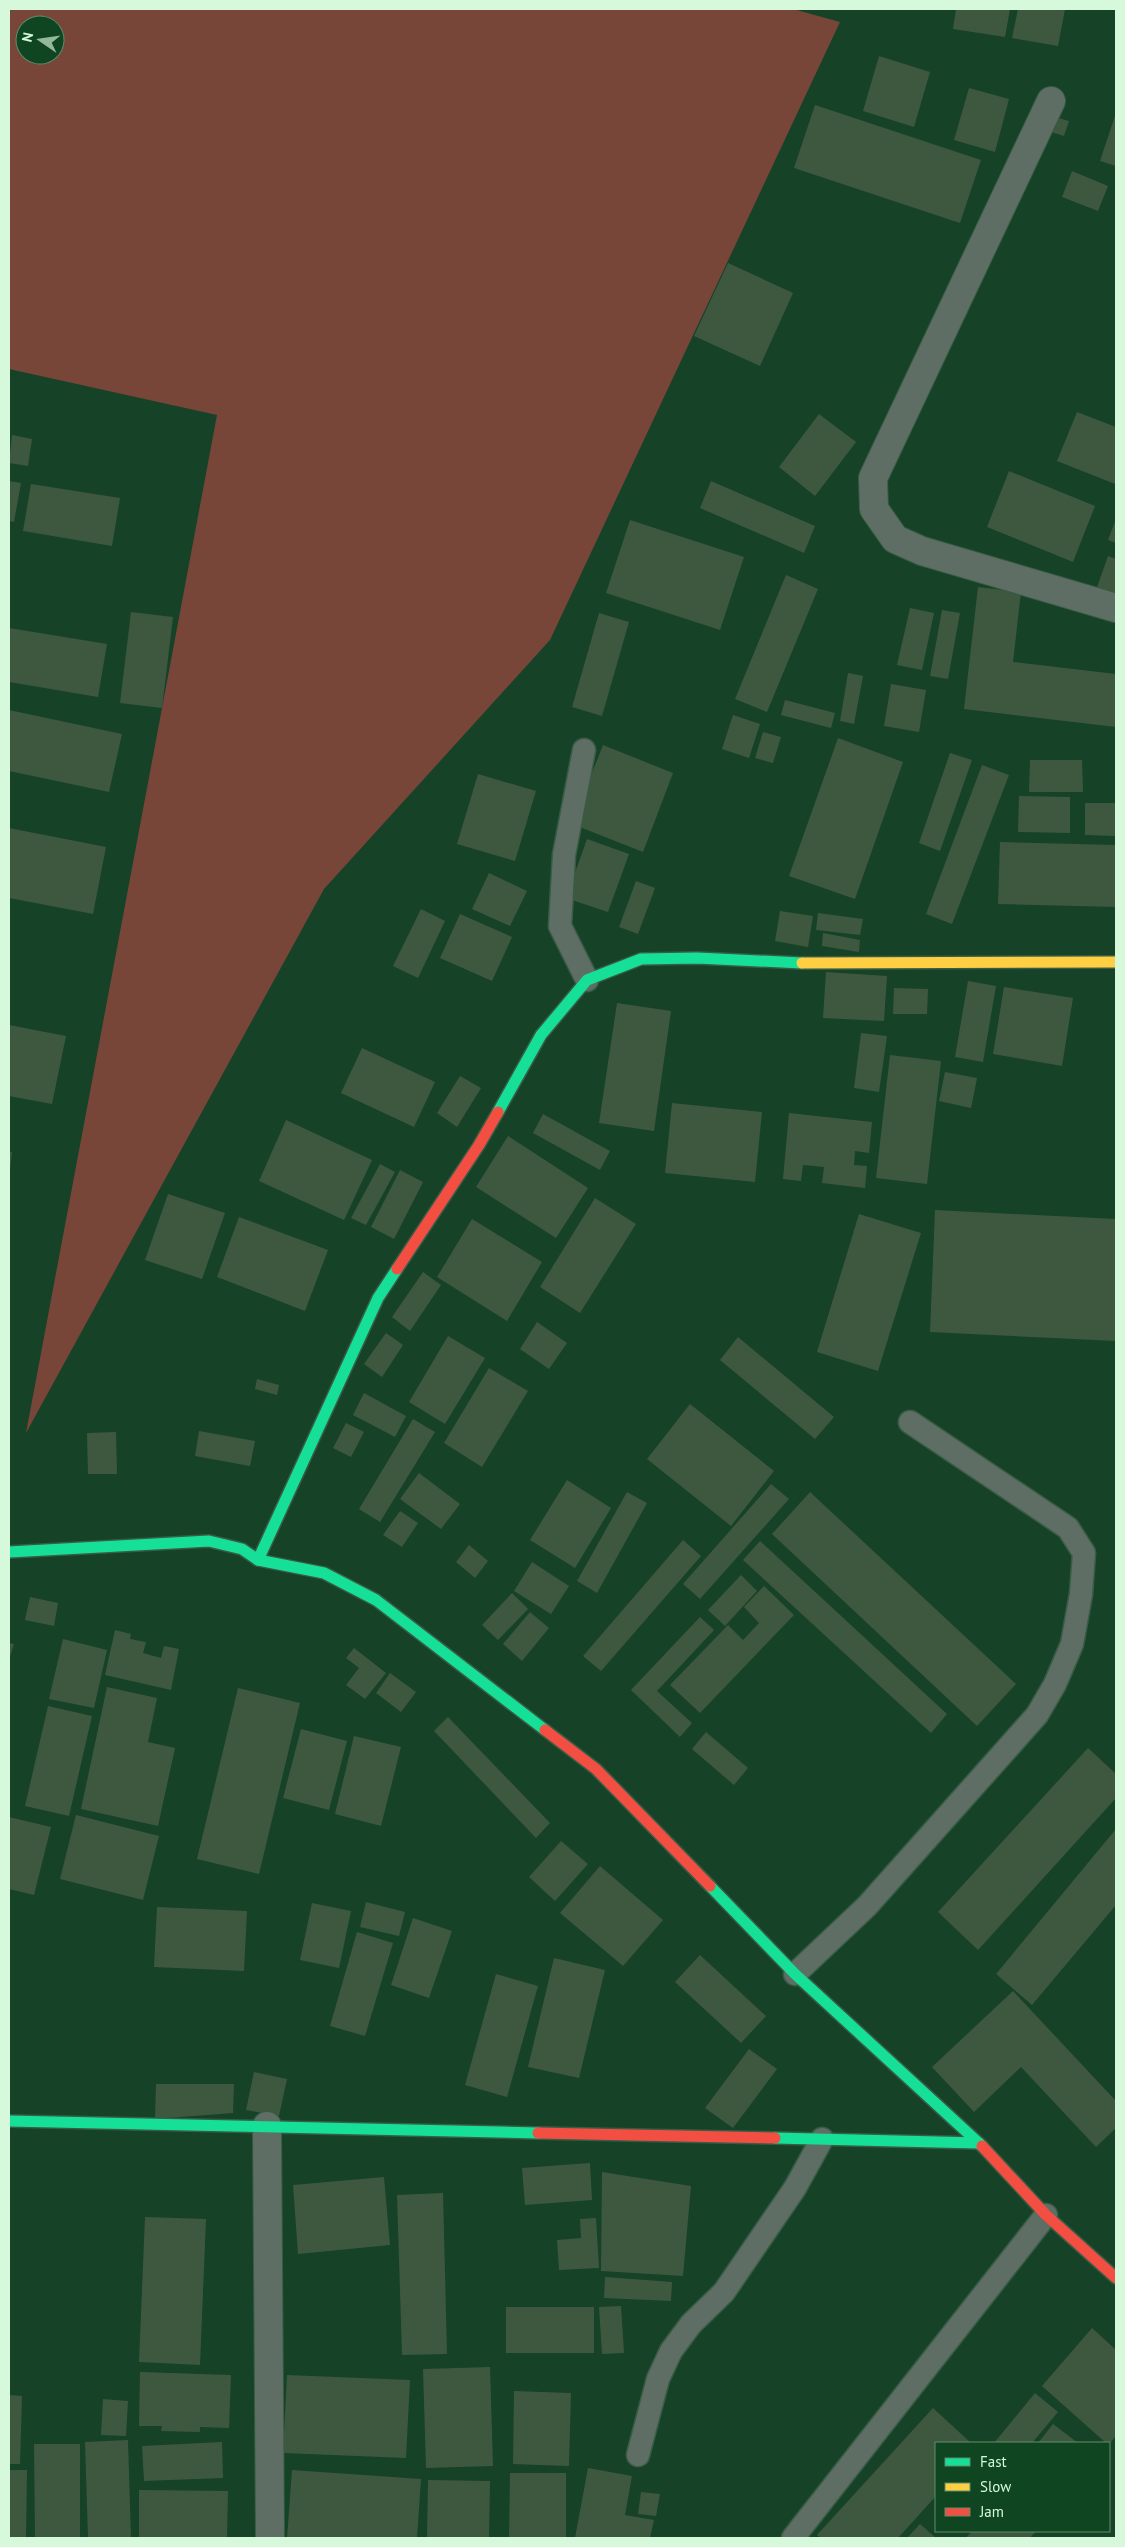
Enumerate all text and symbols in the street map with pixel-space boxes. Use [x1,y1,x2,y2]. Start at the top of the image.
north arrow [15,15,65,65]
text: N [18,31,37,44]
legend [935,2442,1110,2532]
text: Fast [980,2452,1007,2471]
text: Slow [980,2477,1011,2496]
text: Jam [979,2502,1004,2521]

